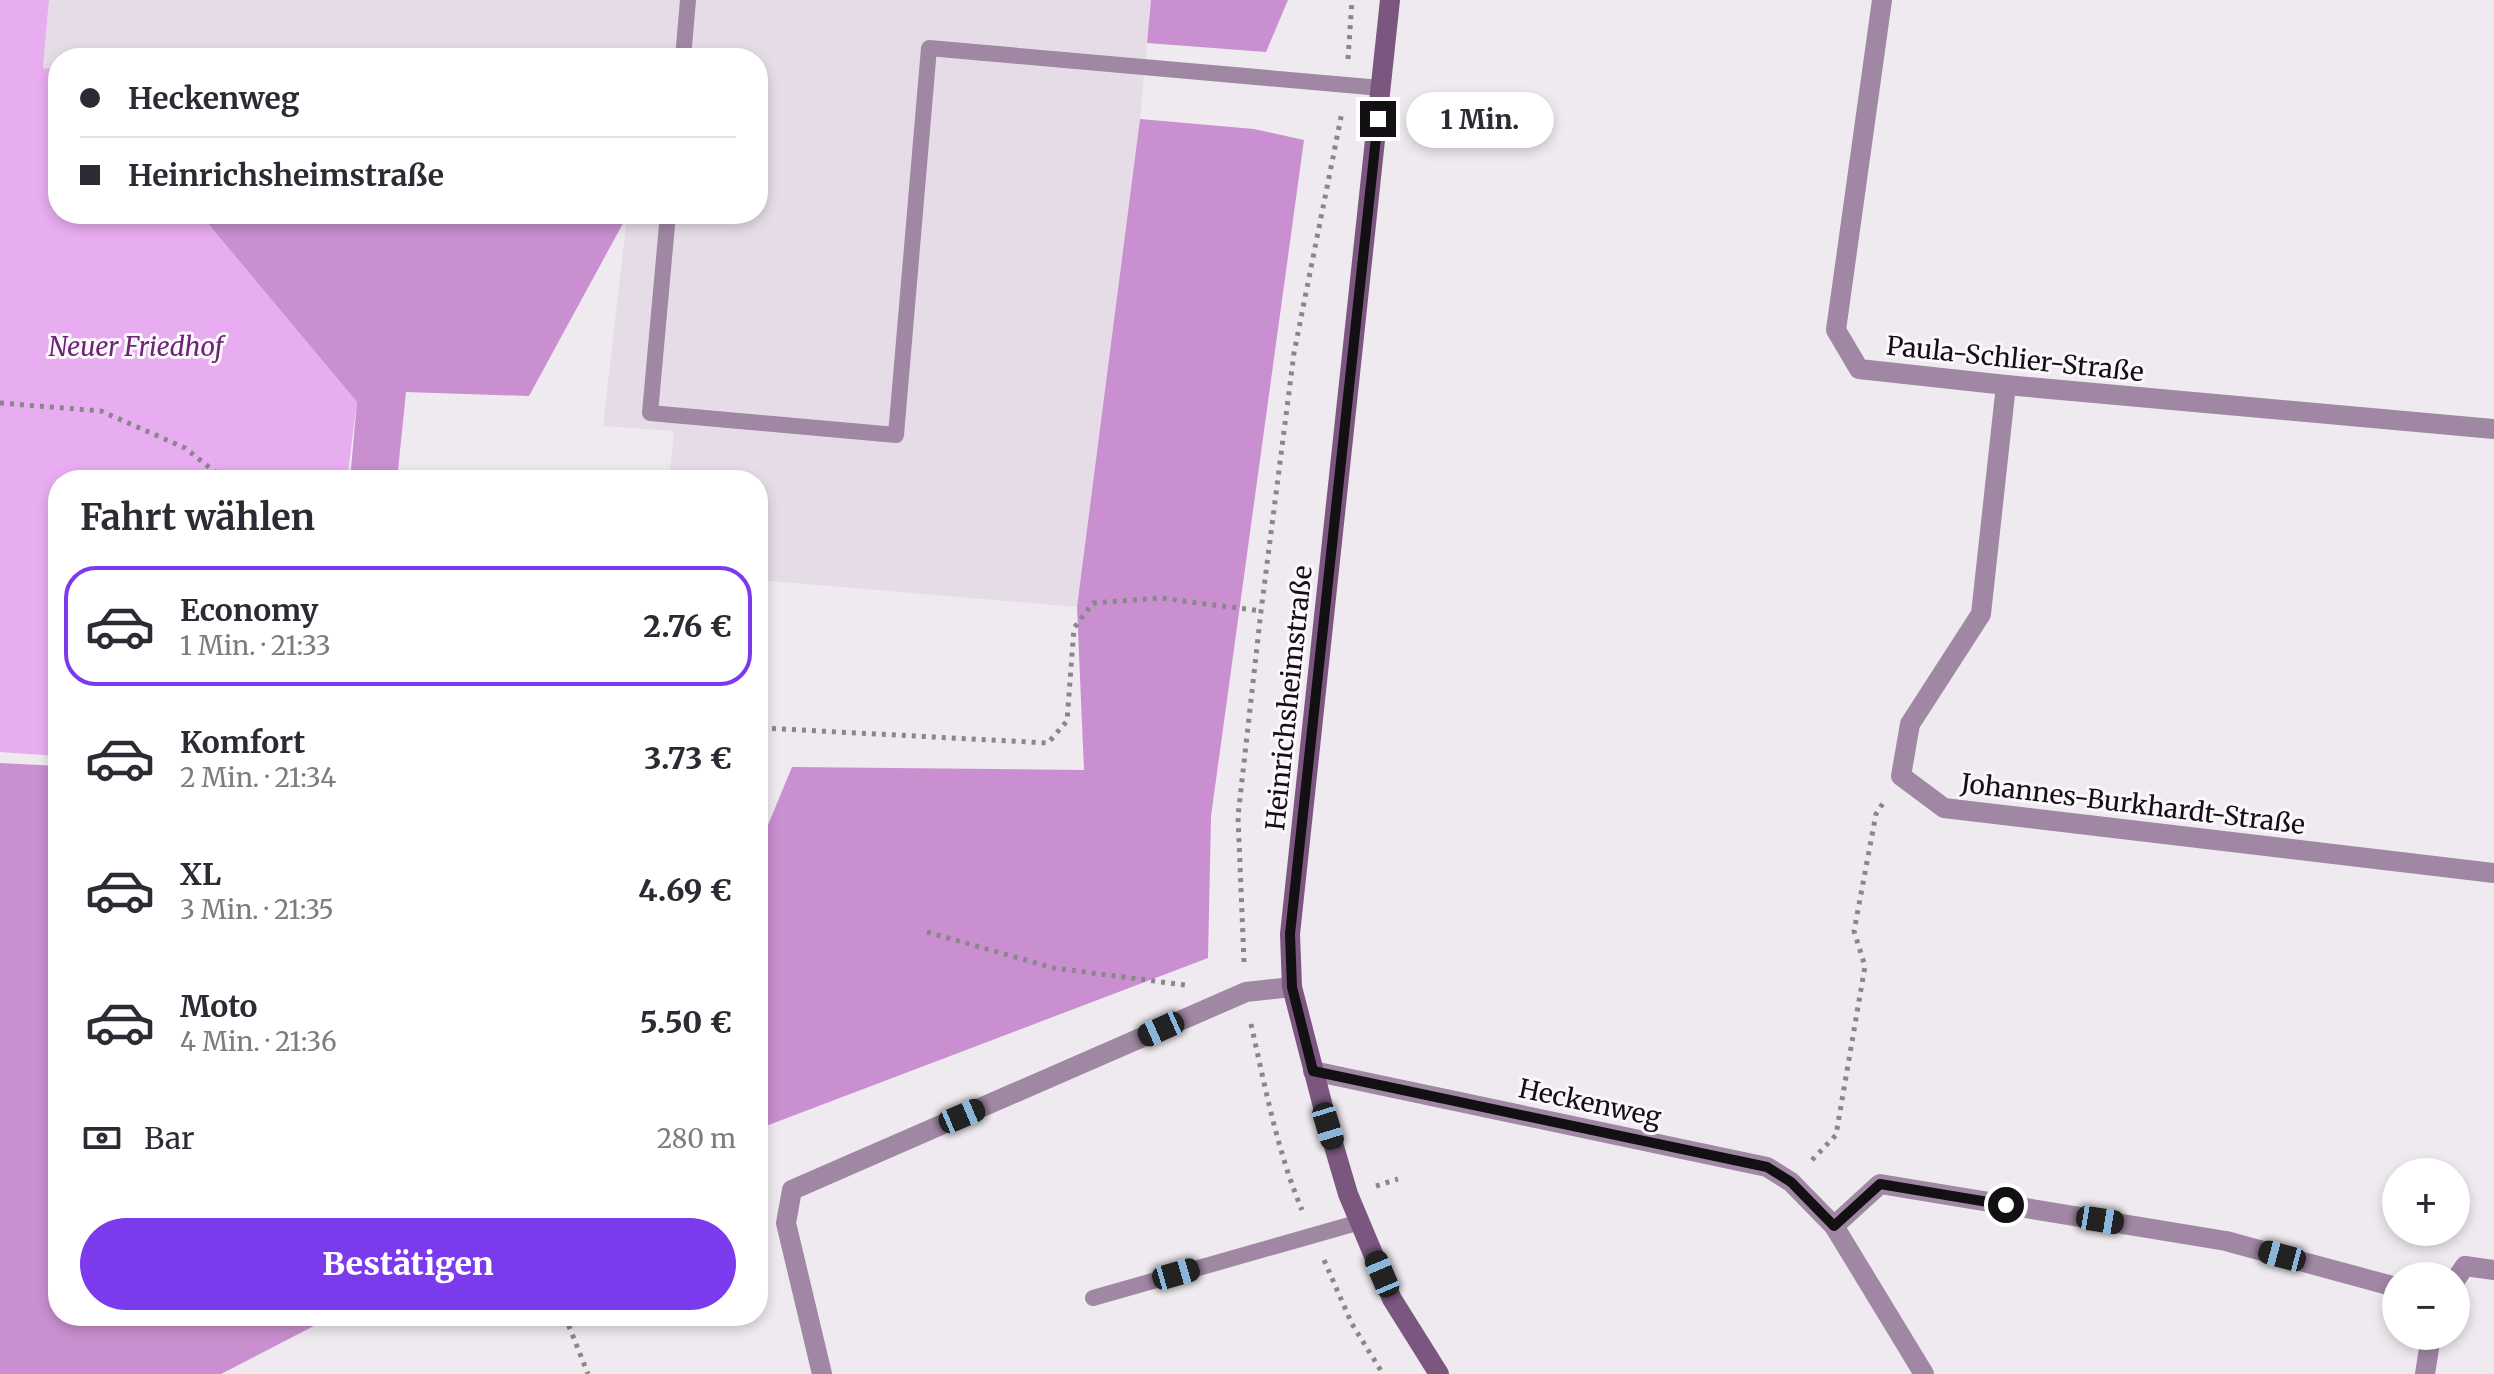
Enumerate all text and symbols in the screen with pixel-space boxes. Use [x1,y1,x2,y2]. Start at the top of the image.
text: Heckenweg [128,79,300,117]
callout: 1 Min. [1406,91,1554,147]
route end [1360,101,1396,137]
text: 1 Min. [1441,103,1519,136]
text: Heinrichsheimstraße [128,156,444,194]
street label: Paula-Schlier-Straße [1885,329,2145,388]
park label: Neuer Friedhof [49,330,227,363]
text: Fahrt wählen [80,495,315,540]
street label: Heinrichsheimstraße [1258,564,1319,832]
icon: car [84,590,156,662]
text: Economy [180,591,318,629]
text: 2.76 € [643,607,732,645]
text: 1 Min. · 21:33 [180,629,331,662]
icon: car [84,722,156,794]
text: Komfort [180,723,305,761]
text: 3.73 € [644,739,732,777]
text: 2 Min. · 21:34 [180,761,336,794]
street label: Johannes-Burkhardt-Straße [1958,766,2307,841]
icon: car [84,854,156,926]
text: XL [180,855,221,893]
text: 4.69 € [638,871,732,909]
text: 3 Min. · 21:35 [180,893,334,926]
icon: car [84,986,156,1058]
text: Moto [180,987,258,1025]
text: 5.50 € [640,1003,732,1041]
car [1134,1008,1188,1050]
text: 4 Min. · 21:36 [180,1025,337,1058]
street label: Heckenweg [1516,1071,1665,1134]
car [935,1096,989,1136]
car [1310,1100,1346,1152]
icon: cash [80,1116,124,1160]
text: Bar [144,1119,194,1157]
text: 280 m [657,1122,736,1155]
map controls [2382,1158,2470,1350]
button: + [2382,1158,2470,1246]
route start [1988,1187,2024,1223]
car [2074,1204,2126,1236]
button: Bestätigen [80,1218,736,1310]
car [2256,1238,2308,1274]
car [1362,1247,1402,1301]
car [1150,1256,1202,1292]
button: − [2382,1262,2470,1350]

